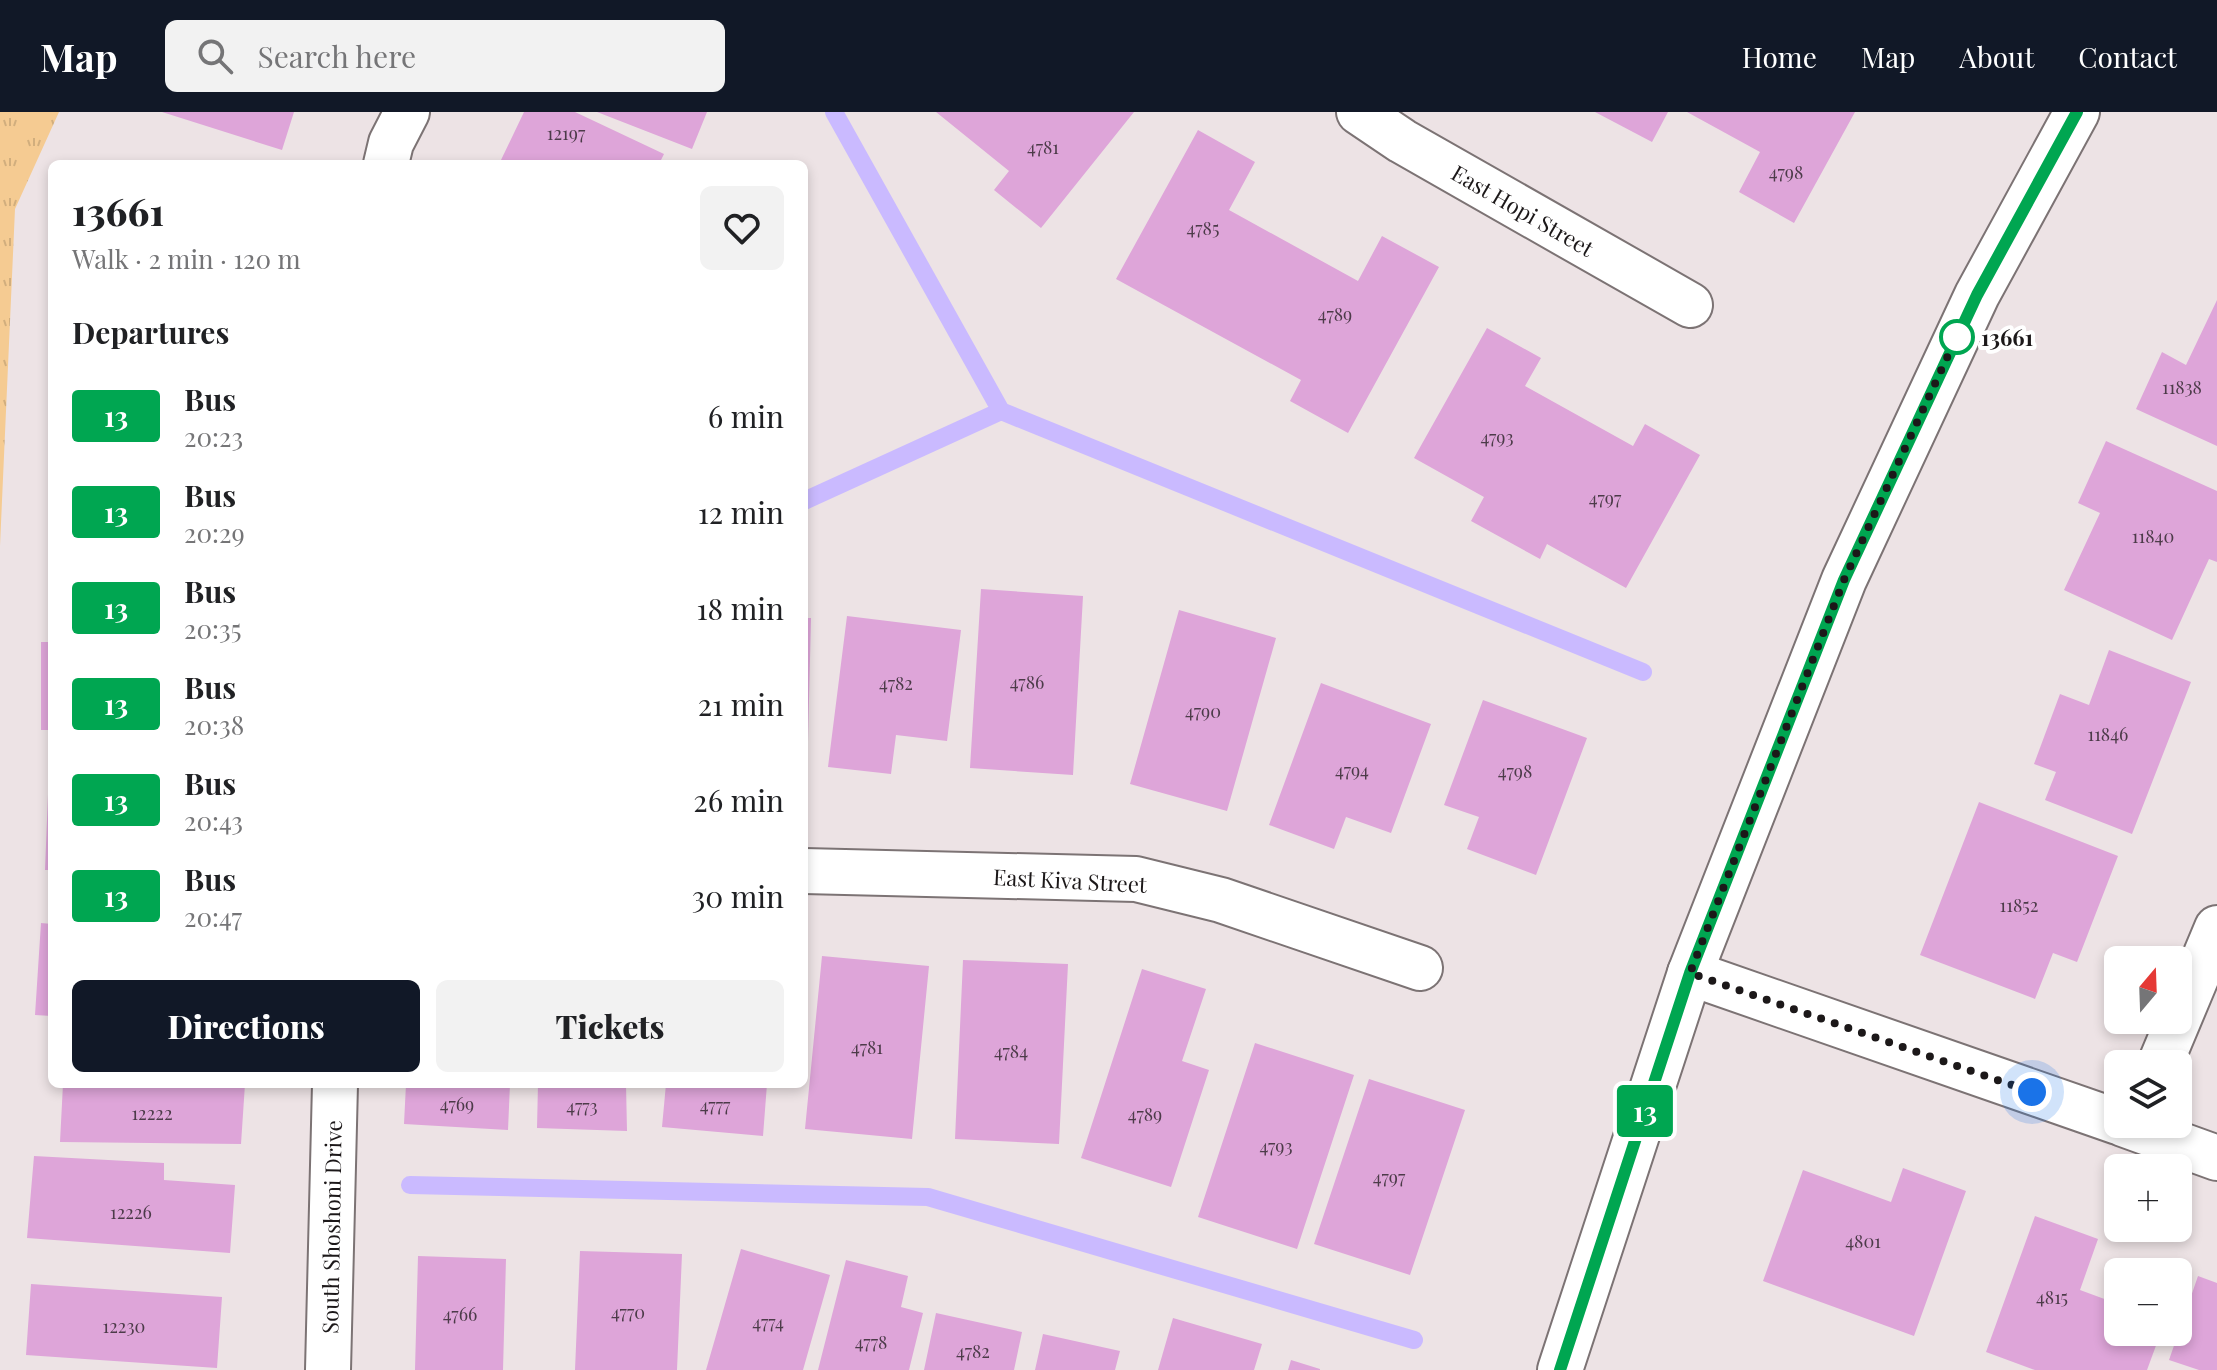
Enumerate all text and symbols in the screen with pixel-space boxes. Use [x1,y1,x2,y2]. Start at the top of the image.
search box [165,20,725,92]
text: Map [40,31,117,82]
icon: search [193,34,237,78]
text: Search here [257,36,416,76]
text: Home [1742,38,1817,75]
text: Map [1861,38,1915,75]
text: About [1959,38,2034,75]
text: Contact [2078,38,2177,75]
house number: 12197 [547,121,586,145]
house number: 4781 [1027,135,1059,159]
street label: East Hopi Street [1447,157,1600,263]
house number: 4798 [1769,160,1803,184]
text: 13661 [72,185,164,236]
button: heart [700,186,784,270]
house number: 4785 [1187,216,1219,240]
text: Walk · 2 min · 120 m [72,241,301,276]
house number: 4789 [1318,302,1352,326]
text: Departures [72,312,229,352]
marker: 13661 [1940,320,1974,354]
place label: 13661 [1981,322,2033,352]
house number: 11838 [2162,375,2202,399]
text: Bus [184,379,236,419]
text: 6 min [708,396,784,436]
text: 13 [104,397,128,434]
text: 20:23 [184,419,243,454]
house number: 4793 [1480,425,1514,449]
text: Bus [184,475,236,515]
house number: 4797 [1589,486,1622,510]
text: 12 min [698,492,784,532]
text: 13 [104,493,128,530]
text: 20:29 [184,515,245,550]
house number: 11840 [2132,524,2174,548]
text: Bus [184,571,236,611]
text: 18 min [696,588,784,628]
text: 13 [104,589,128,626]
text: 20:35 [184,611,242,646]
text: Bus [184,667,236,707]
house number: 4786 [1010,670,1044,694]
house number: 4782 [879,671,913,695]
text: 21 min [698,684,784,724]
text: 13 [104,685,128,722]
house number: 4790 [1185,699,1221,723]
text: 20:38 [184,707,244,742]
house number: 11846 [2088,722,2128,746]
house number: 4794 [1335,758,1369,782]
house number: 4798 [1498,759,1532,783]
text: Bus [184,763,236,803]
text: 26 min [693,780,784,820]
text: 13 [104,781,128,818]
text: 20:43 [184,803,243,838]
text: Bus [184,859,236,899]
street label: East Kiva Street [992,861,1149,899]
text: 30 min [692,876,784,916]
text: 13 [104,877,128,914]
house number: 11852 [2000,893,2038,917]
text: 20:47 [184,899,242,934]
north arrow [2104,946,2192,1034]
map controls [2104,946,2192,1346]
button: Directions [72,980,420,1072]
button: Tickets [436,980,784,1072]
house number: 4781 [851,1035,883,1059]
house number: 4784 [994,1039,1028,1063]
button: layers [2104,1050,2192,1138]
your location [2012,1072,2052,1112]
line badge: 13 [1609,1085,1681,1137]
house number: 4769 [440,1092,474,1116]
text: 13 [1633,1092,1657,1129]
house number: 4777 [700,1093,731,1117]
house number: 4773 [566,1094,598,1118]
house number: 12222 [131,1101,173,1125]
house number: 4789 [1128,1102,1162,1126]
street label: South Shoshoni Drive [314,1120,348,1334]
house number: 4793 [1259,1134,1293,1158]
button: + [2104,1154,2192,1242]
house number: 4797 [1373,1165,1406,1189]
house number: 12226 [110,1200,152,1224]
house number: 4801 [1845,1229,1881,1253]
button: − [2104,1258,2192,1346]
house number: 4815 [2036,1285,2068,1309]
house number: 4770 [611,1300,645,1324]
house number: 4766 [443,1302,477,1326]
house number: 4774 [752,1310,784,1334]
house number: 12230 [103,1314,145,1338]
house number: 4778 [855,1330,887,1354]
house number: 4782 [956,1339,990,1363]

